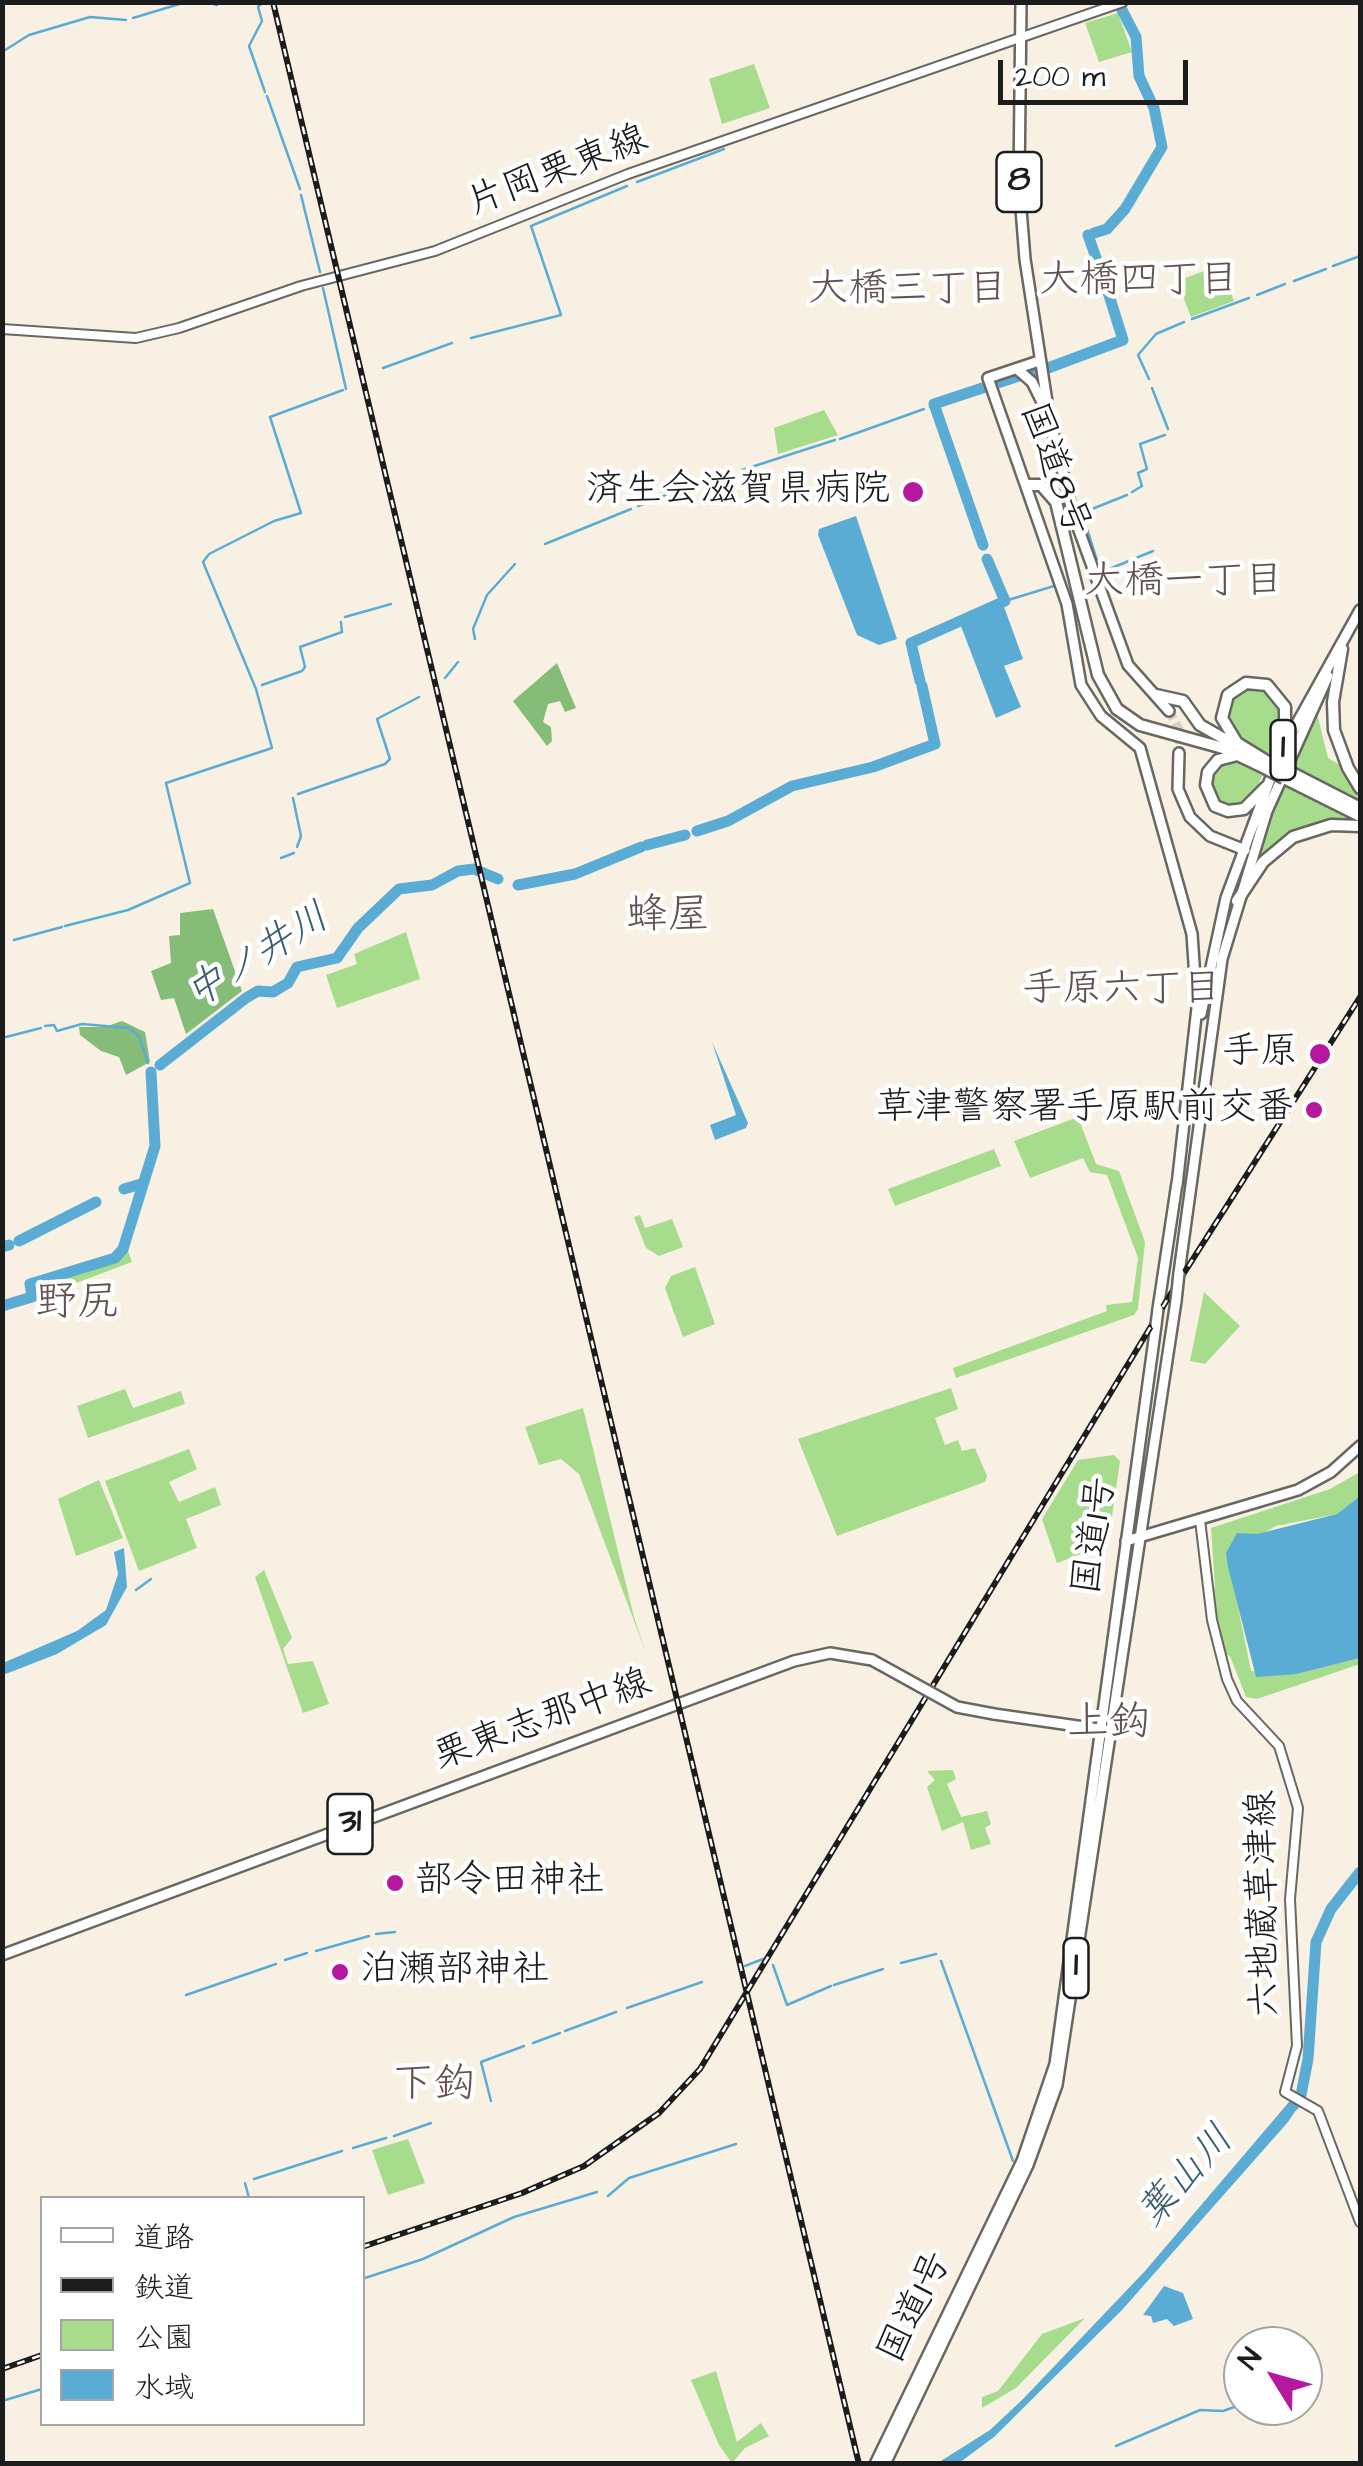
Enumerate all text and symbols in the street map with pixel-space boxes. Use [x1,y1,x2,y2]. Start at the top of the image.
scale bar [1003,40,1193,102]
text: 200 m [1015,56,1105,98]
street label: 片岡栗東線 [461,118,655,228]
road number: 8 [996,152,1042,212]
district label: 大橋四丁目 [1039,259,1239,307]
district label: 大橋三丁目 [808,268,1008,316]
street label: 国道8号 [1008,397,1098,543]
place label: 済生会滋賀県病院 [586,469,890,515]
marker: 済生会滋賀県病院 [900,479,926,505]
district label: 大橋一丁目 [1084,560,1284,608]
road number: 1 [1270,720,1296,780]
district label: 蜂屋 [626,893,710,943]
water label: 中ノ井川 [178,895,340,1021]
district label: 手原六丁目 [1022,968,1222,1016]
place label: 手原 [1222,1031,1298,1077]
marker: 手原 [1307,1041,1333,1067]
place label: 草津警察署手原駅前交番 [876,1087,1294,1133]
marker: 草津警察署手原駅前交番 [1303,1099,1325,1121]
district label: 野尻 [35,1280,119,1330]
street label: 国道1号 [1066,1474,1128,1598]
street label: 栗東志那中線 [428,1662,658,1782]
district label: 上鈎 [1067,1700,1151,1750]
street label: 六地蔵草津線 [1241,1790,1291,2018]
road number: 31 [328,1794,372,1854]
place label: 部令田神社 [415,1860,605,1906]
marker: 部令田神社 [384,1872,406,1894]
road number: 1 [1064,1938,1088,1998]
place label: 泊瀬部神社 [360,1949,550,1995]
marker: 泊瀬部神社 [329,1961,351,1983]
district label: 下鈎 [392,2062,476,2112]
water label: 葉山川 [1130,2117,1246,2239]
legend [40,2196,365,2426]
text: 道路 [134,2217,194,2259]
street label: 国道1号 [870,2245,964,2371]
text: 鉄道 [134,2267,194,2309]
text: 公園 [134,2317,194,2359]
north arrow [1223,2326,1323,2426]
text: N [1229,2340,1271,2378]
text: 水域 [134,2367,194,2409]

